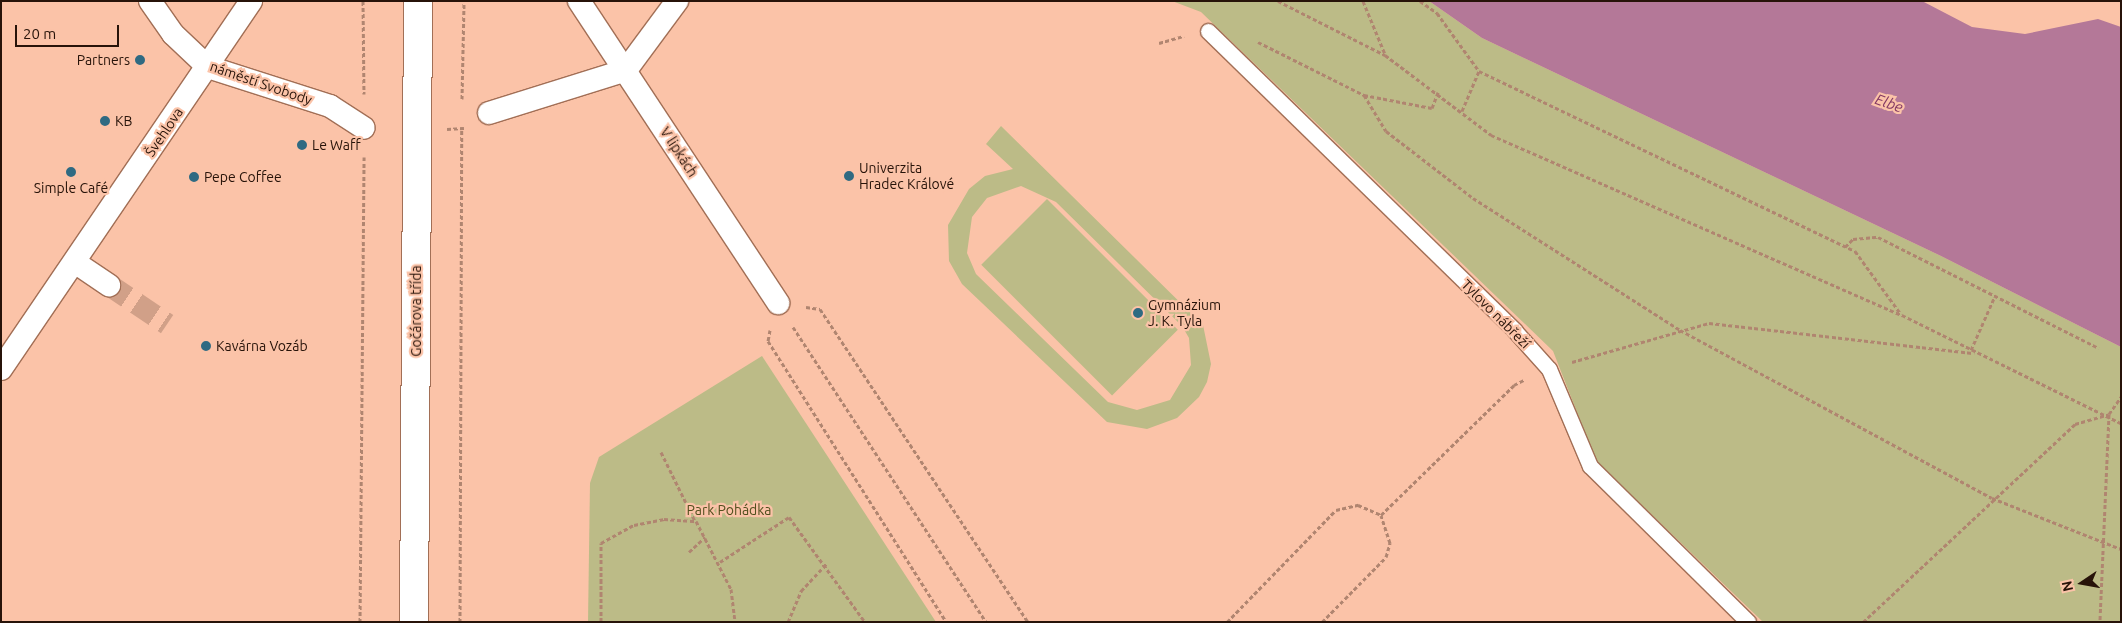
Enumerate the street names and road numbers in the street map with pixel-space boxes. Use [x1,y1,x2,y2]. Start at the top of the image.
street label: náměstí Svobody [208,58,314,108]
street label: Švehlova [142,104,186,160]
street label: V lipkách [657,124,701,180]
street label: Gočárova třída [408,265,424,357]
street label: Tylovo nábřeží [1458,276,1534,352]

